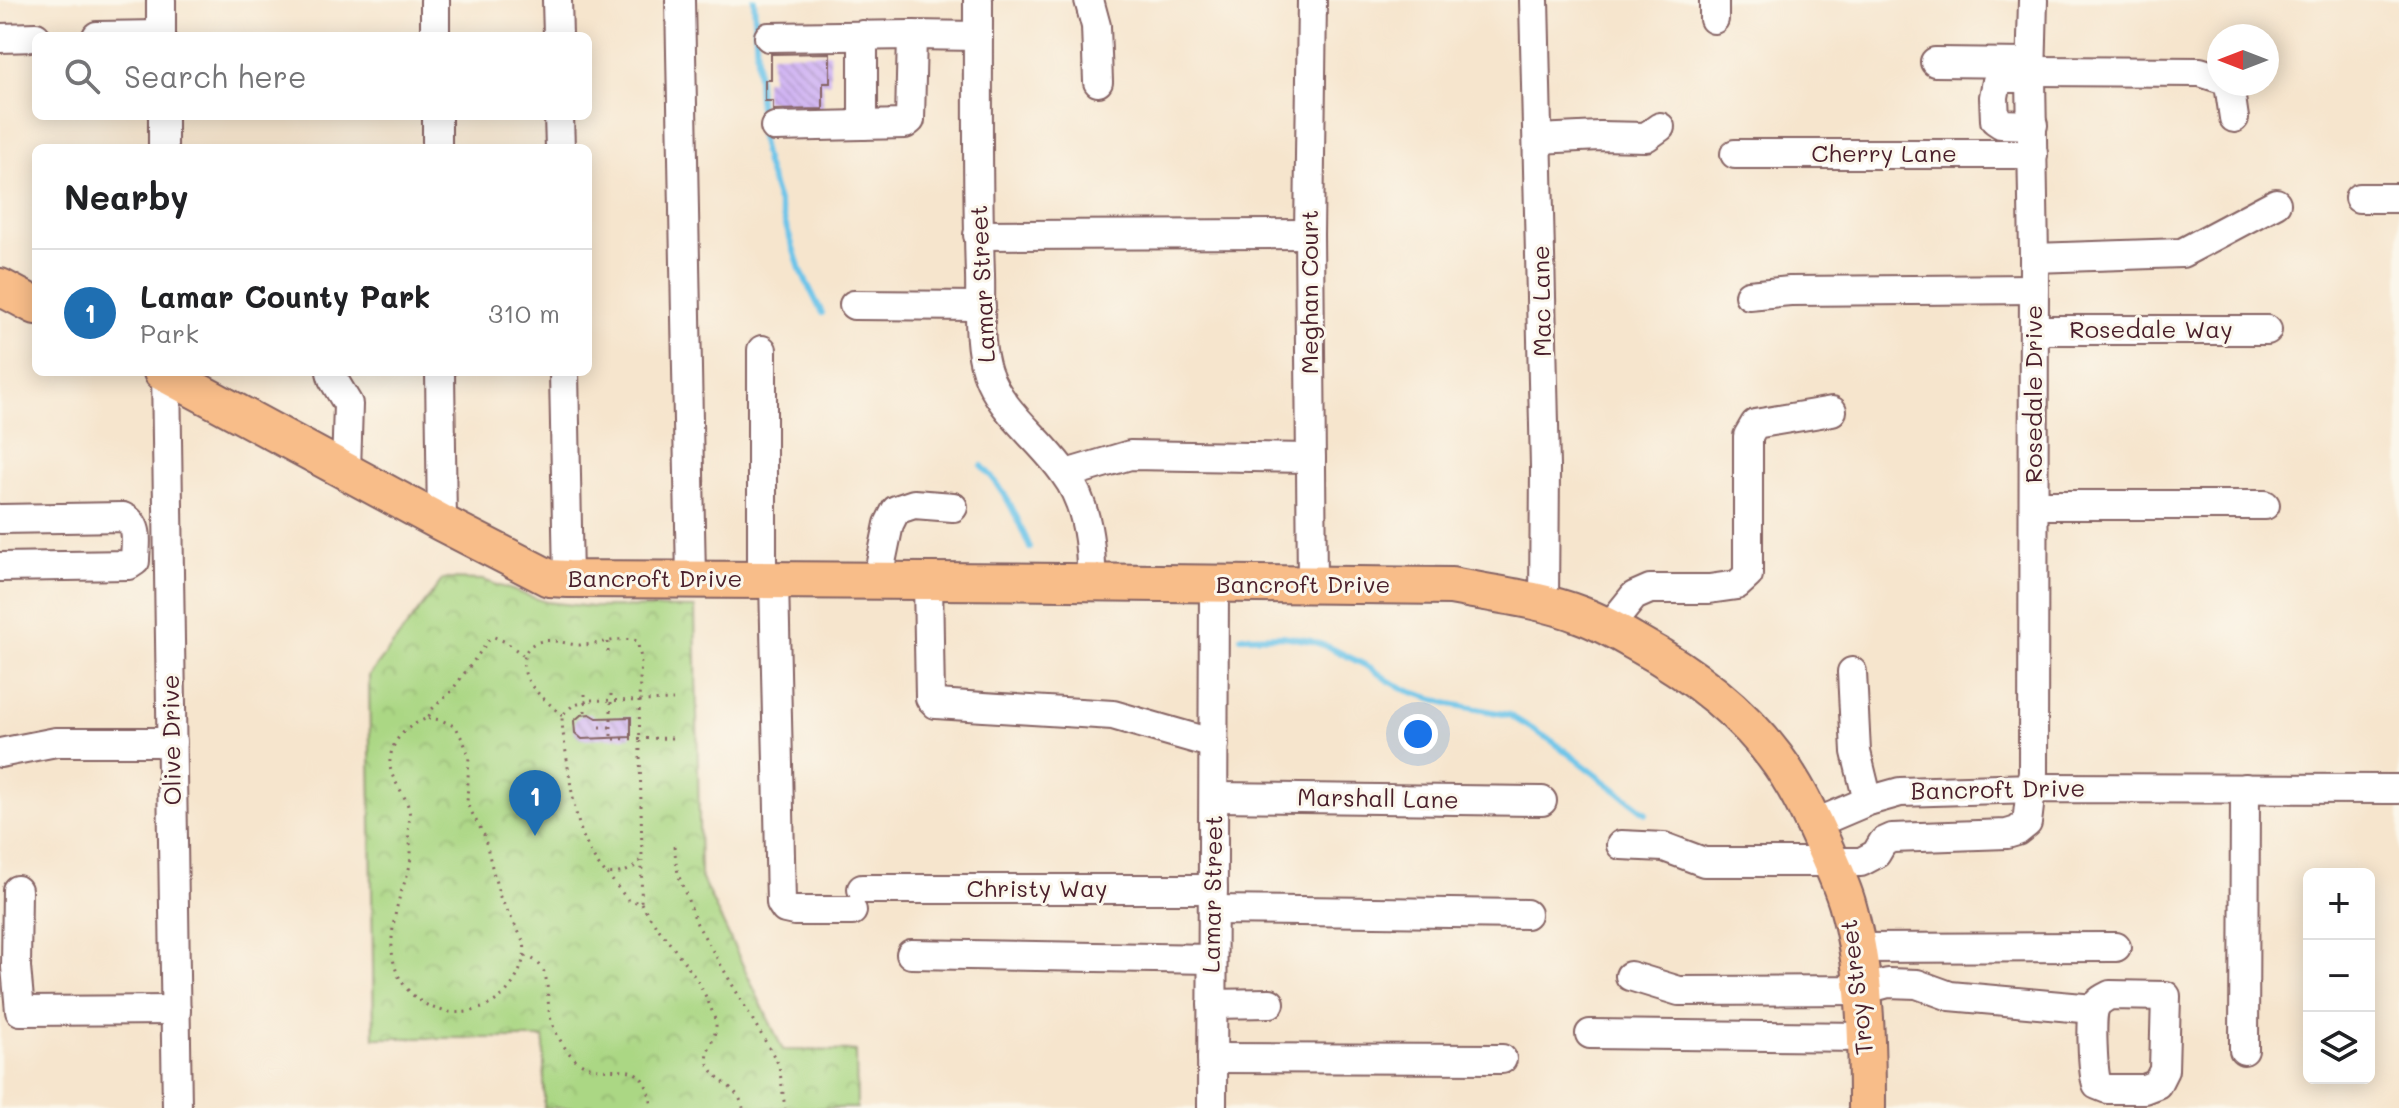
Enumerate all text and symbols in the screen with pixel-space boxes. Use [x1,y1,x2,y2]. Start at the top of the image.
north arrow [2207,24,2279,96]
search box [32,32,592,120]
icon: search [60,54,104,98]
text: Search here [124,56,307,96]
street label: Cherry Lane [1811,137,1957,168]
text: Nearby [64,174,189,219]
street label: Lamar Street [962,204,1001,364]
street label: Meghan Court [1293,210,1324,374]
street label: Mac Lane [1524,245,1557,357]
text: Lamar County Park [140,276,430,316]
text: 1 [84,296,96,330]
text: 310 m [488,296,560,330]
street label: Rosedale Drive [2017,305,2048,483]
street label: Rosedale Way [2069,313,2233,344]
text: Park [140,316,199,350]
street label: Bancroft Drive [568,562,742,593]
street label: Bancroft Drive [1216,568,1390,599]
street label: Olive Drive [154,674,187,806]
your location [1398,714,1438,754]
pin: 1 [509,770,561,836]
street label: Bancroft Drive [1910,771,2086,806]
street label: Marshall Lane [1297,781,1459,814]
street label: Lamar Street [1195,815,1228,973]
map controls [2303,868,2375,1084]
button: + [2303,868,2375,940]
street label: Christy Way [966,872,1108,903]
street label: Troy Street [1832,918,1879,1057]
button: − [2303,940,2375,1012]
button: layers [2303,1012,2375,1084]

